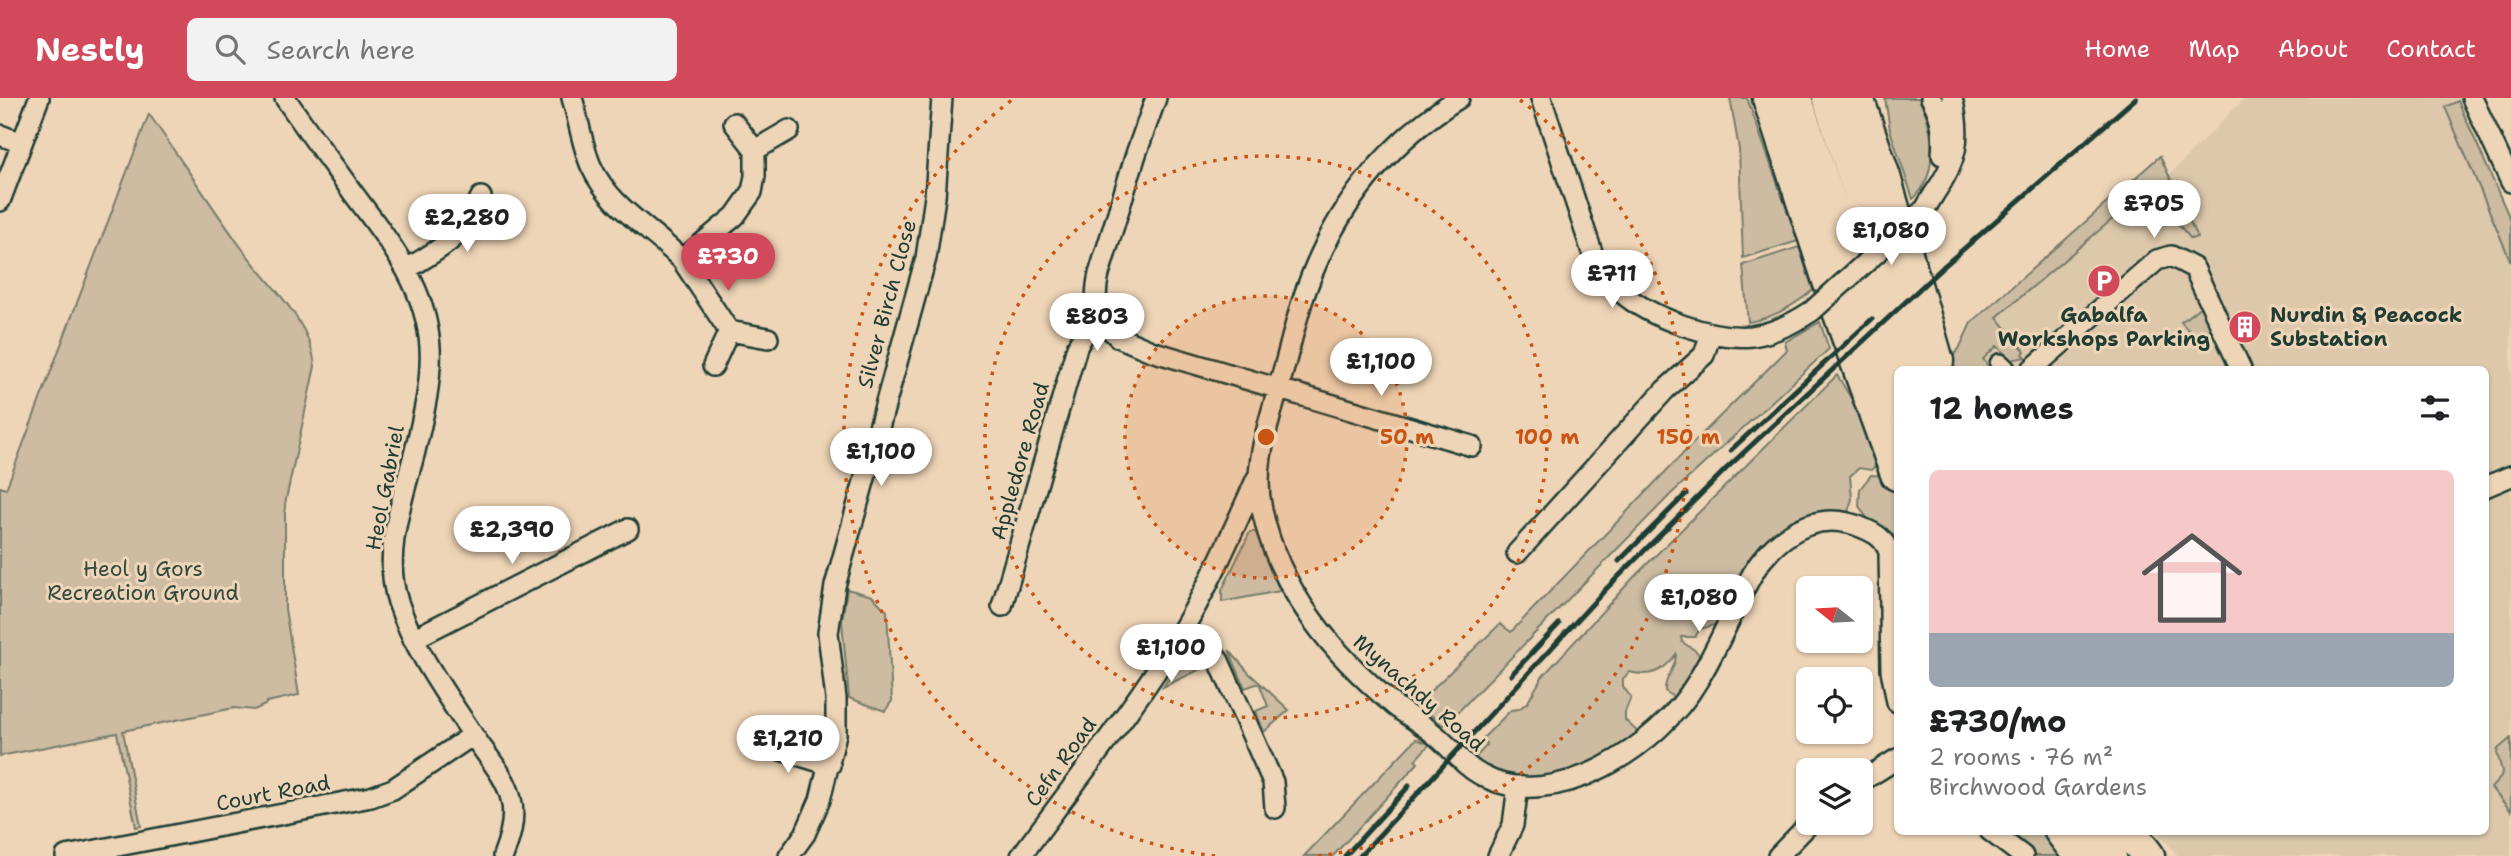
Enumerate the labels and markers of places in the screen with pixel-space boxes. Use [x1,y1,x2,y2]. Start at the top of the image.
pin: £705 [2113,180,2195,240]
pin: £2,280 [410,194,524,254]
pin: £1,080 [1834,208,1948,267]
pin: £730 [687,234,769,293]
pin: £711 [1571,250,1653,310]
parking icon: Gabalfa Workshops Parking [2085,262,2123,300]
pin: £803 [1056,294,1138,353]
place label: Gabalfa Workshops Parking [1998,301,2210,353]
place label: Nurdin & Peacock Substation [2270,301,2462,353]
building icon: Nurdin & Peacock Substation [2226,308,2264,346]
pin: £1,100 [1324,338,1438,398]
centre of rings [1254,425,1278,449]
pin: £1,100 [824,428,938,488]
pin: £2,390 [455,506,569,566]
pin: £1,080 [1642,574,1756,634]
pin: £1,100 [1114,624,1228,684]
pin: £1,210 [731,716,845,775]

